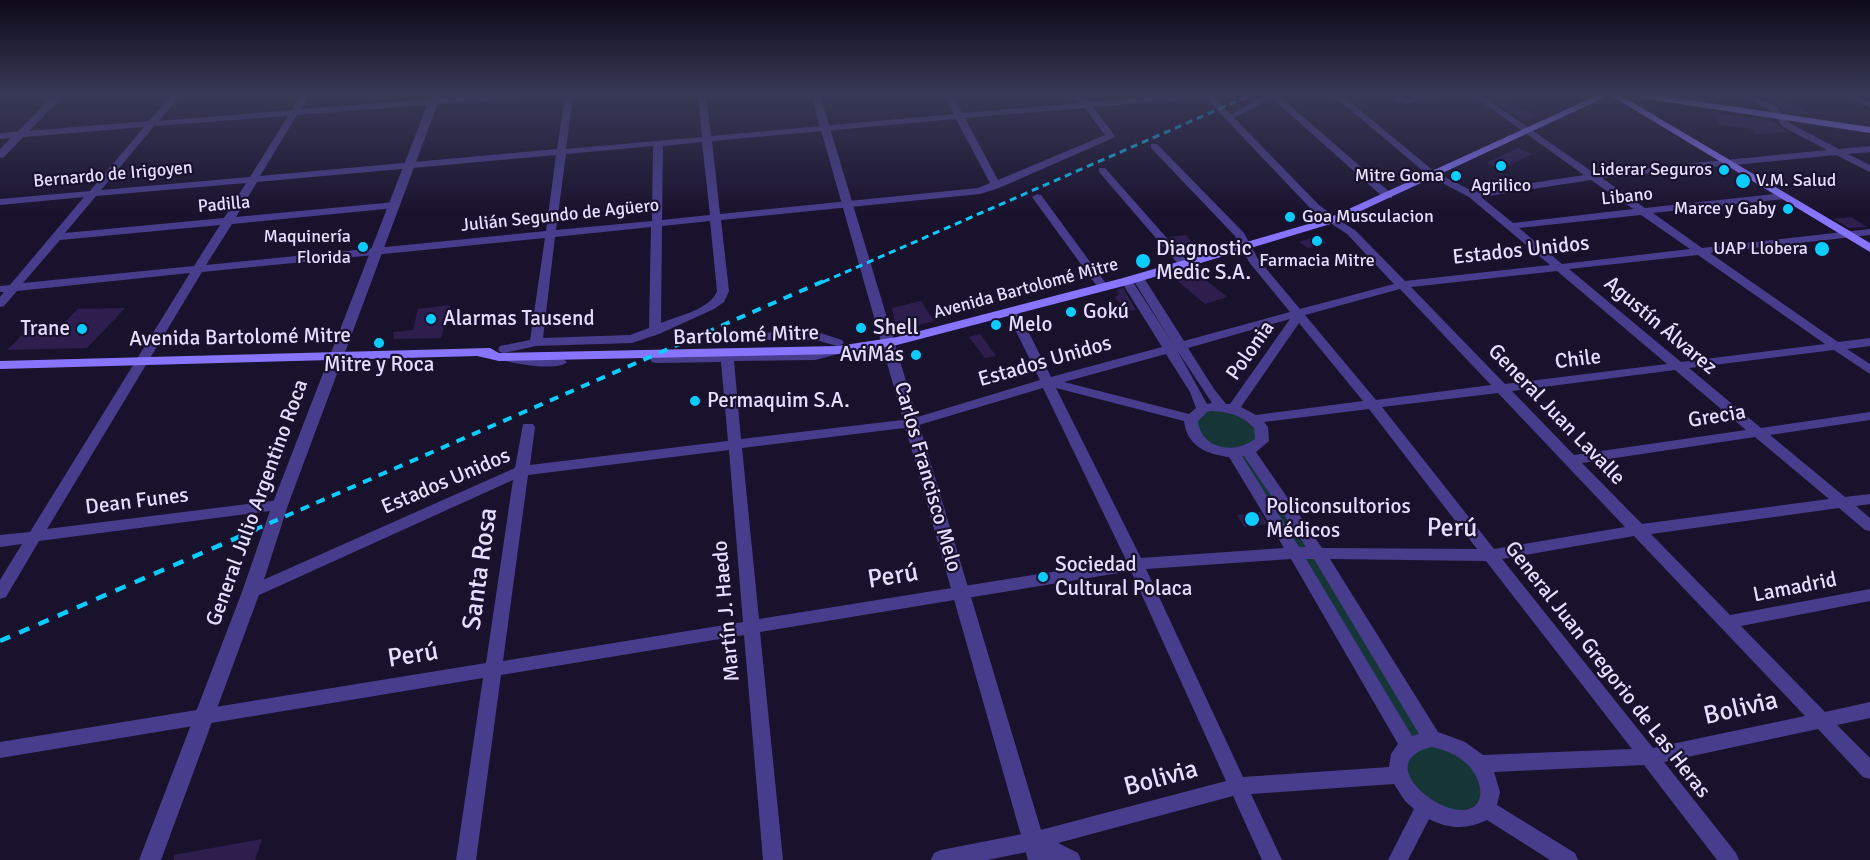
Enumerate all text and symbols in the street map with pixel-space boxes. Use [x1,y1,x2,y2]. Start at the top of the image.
street label: Bernardo de Irigoyen [32,157,194,193]
marker: Agrilico [1494,159,1508,173]
place label: Liderar Seguros [1591,159,1712,181]
marker: Liderar Seguros [1717,163,1731,177]
place label: Mitre Goma [1355,165,1444,187]
marker: Mitre Goma [1449,169,1463,183]
place label: V.M. Salud [1756,170,1836,192]
marker: V.M. Salud [1734,172,1752,190]
place label: Agrilico [1471,175,1531,197]
street label: Libano [1600,184,1654,210]
street label: Padilla [197,192,251,218]
street label: Julián Segundo de Agüero [460,195,660,237]
place label: Marce y Gaby [1674,198,1776,220]
marker: Marce y Gaby [1781,202,1795,216]
place label: Goa Musculacion [1302,206,1434,228]
marker: Goa Musculacion [1283,210,1297,224]
place label: Maquinería Florida [263,226,351,268]
street label: Estados Unidos [1451,231,1591,271]
marker: Farmacia Mitre [1310,234,1324,248]
place label: Diagnostic Medic S.A. [1156,236,1252,286]
place label: UAP Llobera [1713,238,1808,260]
marker: Maquinería Florida [356,240,370,254]
marker: UAP Llobera [1813,240,1831,258]
place label: Farmacia Mitre [1259,250,1375,272]
marker: Diagnostic Medic S.A. [1134,252,1152,270]
street label: Avenida Bartolomé Mitre [931,254,1121,324]
street label: Agustín Álvarez [1598,271,1722,381]
place label: Gokú [1083,299,1129,325]
marker: Gokú [1064,305,1078,319]
place label: Alarmas Tausend [443,306,595,332]
marker: Alarmas Tausend [424,312,438,326]
place label: Melo [1008,312,1052,338]
place label: Shell [873,315,919,341]
place label: Trane [20,316,70,342]
street label: Polonia [1221,316,1281,386]
marker: Melo [989,318,1003,332]
street label: Bartolomé Mitre [673,321,819,351]
marker: Shell [854,321,868,335]
marker: Trane [75,322,89,336]
street label: Avenida Bartolomé Mitre [129,323,351,353]
street label: Estados Unidos [976,331,1114,393]
marker: Mitre y Roca [372,336,386,350]
street label: General Juan Lavalle [1482,339,1630,491]
place label: AviMás [840,342,904,368]
street label: Chile [1554,345,1602,375]
marker: AviMás [909,348,923,362]
place label: Mitre y Roca [324,352,434,378]
street label: General Julio Argentino Roca [202,376,314,630]
street label: Carlos Francisco Melo [888,379,966,575]
place label: Permaquim S.A. [707,388,850,414]
marker: Permaquim S.A. [688,394,702,408]
street label: Grecia [1686,400,1748,434]
street label: Estados Unidos [378,444,514,520]
street label: Dean Funes [84,483,190,521]
place label: Policonsultorios Médicos [1266,494,1411,544]
street label: Santa Rosa [457,506,505,632]
marker: Policonsultorios Médicos [1243,510,1261,528]
street label: Perú [1426,513,1478,545]
street label: General Juan Gregorio de Las Heras [1499,537,1715,803]
street label: Martín J. Haedo [708,539,746,683]
place label: Sociedad Cultural Polaca [1055,552,1192,602]
street label: Perú [865,558,921,596]
street label: Lamadrid [1751,568,1839,608]
marker: Sociedad Cultural Polaca [1036,570,1050,584]
street label: Perú [385,637,441,675]
street label: Bolivia [1701,685,1781,733]
street label: Bolivia [1121,754,1201,804]

